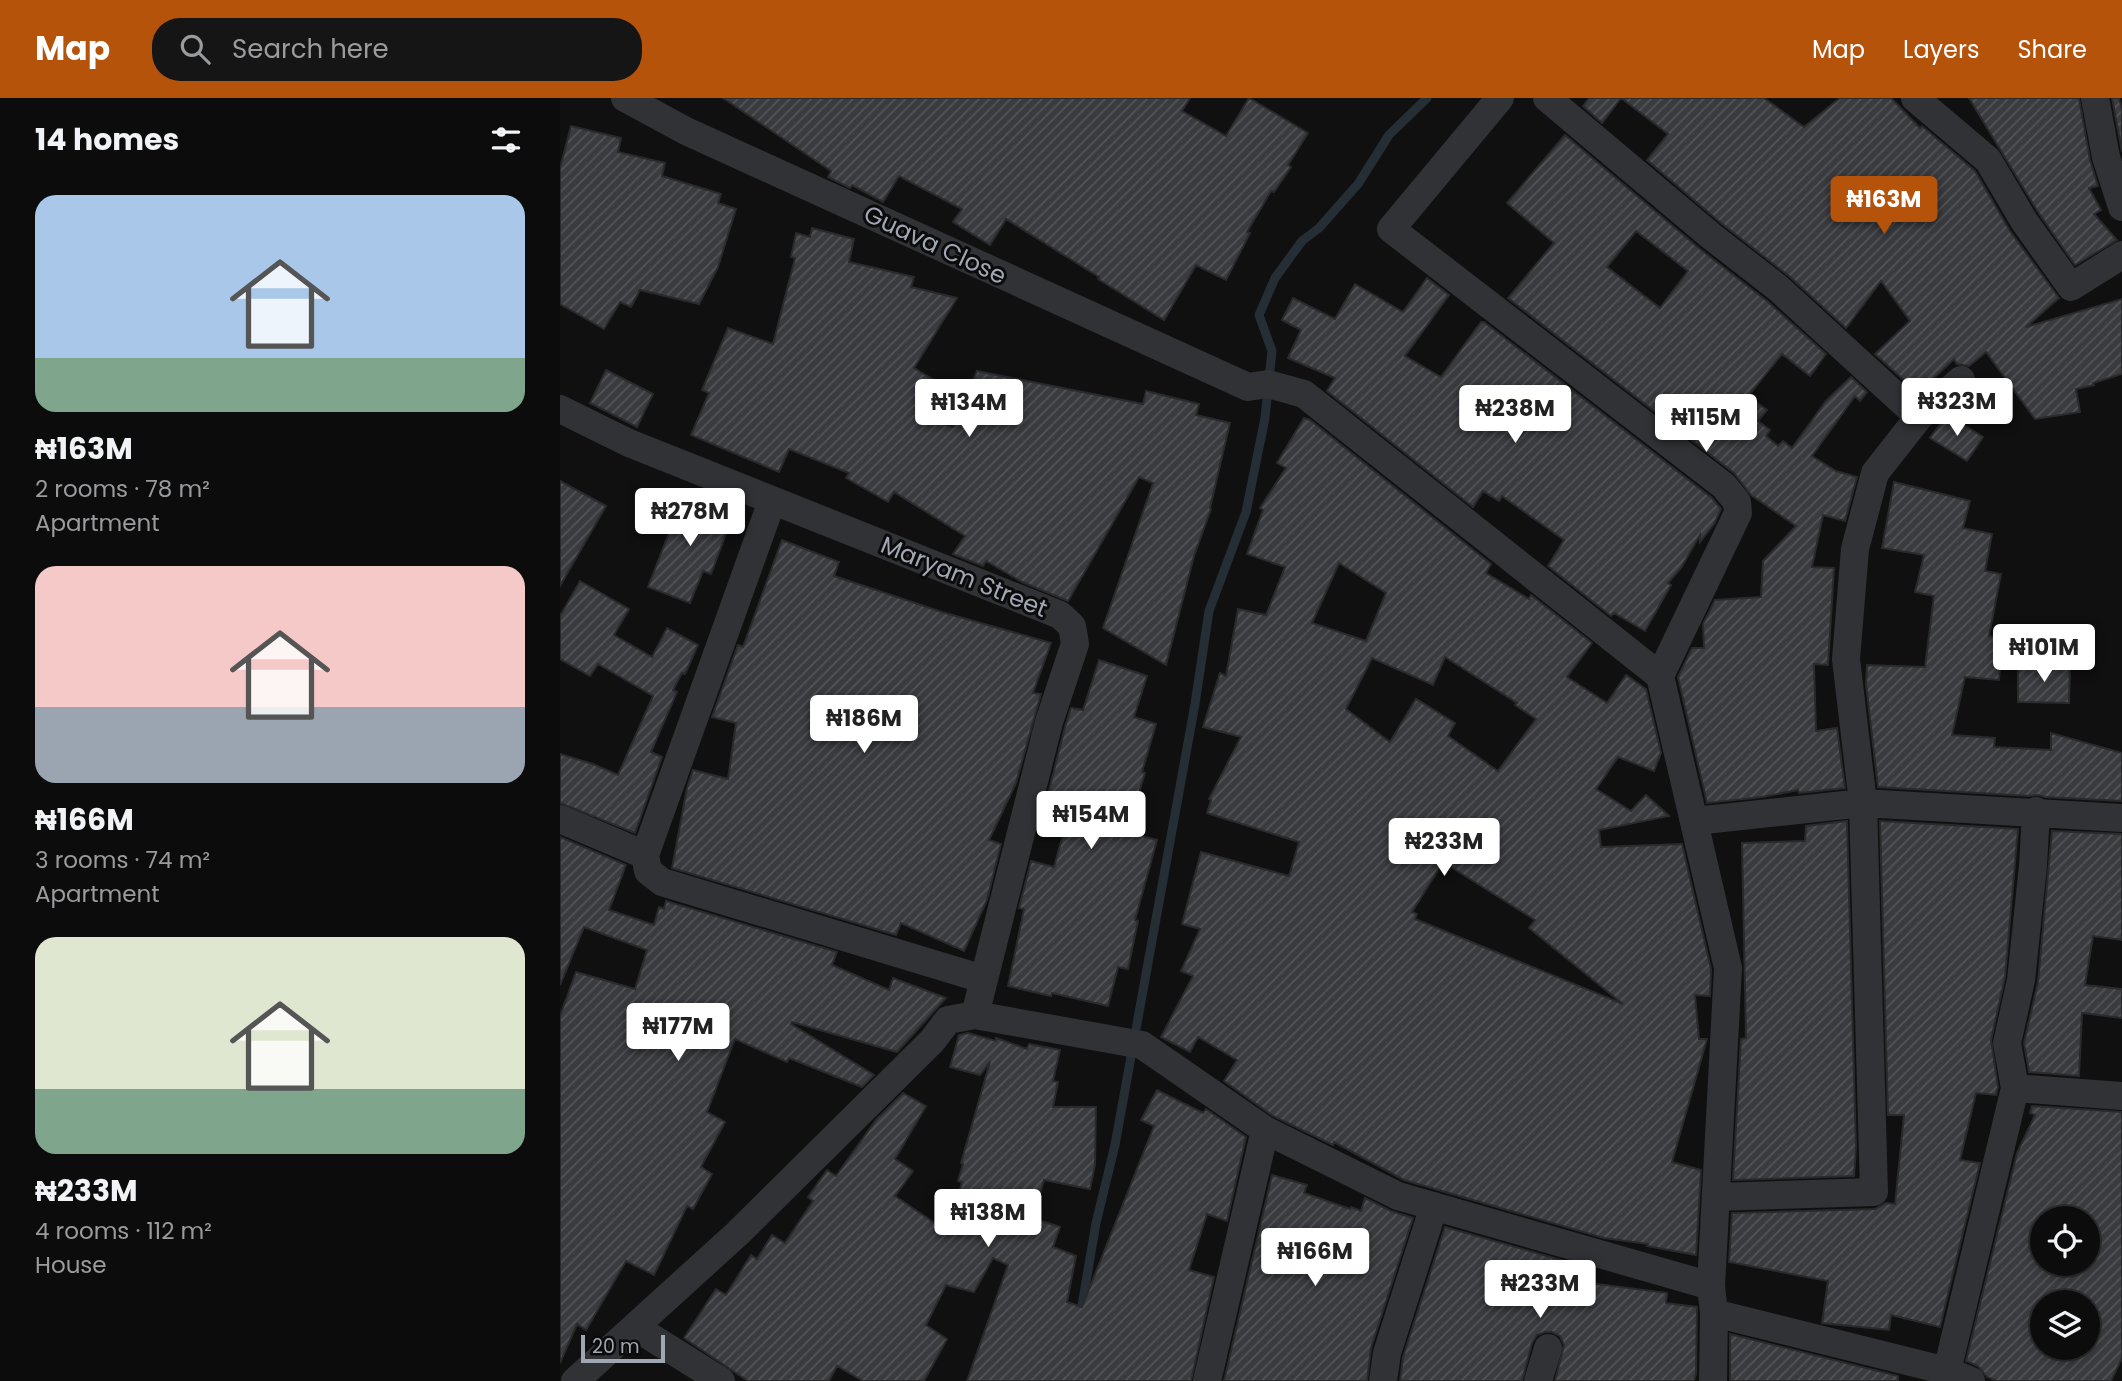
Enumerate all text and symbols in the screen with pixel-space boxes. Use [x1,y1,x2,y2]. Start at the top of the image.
search box [152,18,642,81]
text: Map [35,25,110,72]
icon: search [176,30,214,68]
text: Search here [232,31,389,67]
text: Map [1812,33,1865,66]
text: Layers [1903,33,1979,66]
text: Share [2017,33,2087,66]
text: 14 homes [35,118,179,161]
icon: filters [487,121,525,159]
pin: ₦163M [1835,176,1933,236]
text: ₦163M [1847,183,1921,215]
street label: Guava Close [859,197,1012,292]
icon: home [217,241,343,367]
pin: ₦323M [1908,378,2006,438]
pin: ₦134M [920,380,1018,439]
text: ₦323M [1918,385,1996,417]
text: ₦134M [931,386,1007,418]
pin: ₦238M [1466,386,1564,445]
text: ₦238M [1475,392,1555,424]
pin: ₦115M [1657,394,1755,454]
text: ₦115M [1671,401,1741,433]
text: ₦163M [35,427,133,470]
text: 2 rooms · 78 m² [35,473,210,505]
pin: ₦278M [641,489,739,548]
text: ₦278M [651,495,729,527]
text: Apartment [35,507,160,539]
street label: Maryam Street [876,528,1052,625]
icon: home [217,612,343,738]
pin: ₦101M [1995,624,2093,684]
text: ₦101M [2009,631,2079,663]
pin: ₦186M [815,696,913,755]
text: ₦186M [826,702,902,734]
pin: ₦154M [1042,792,1140,851]
text: ₦166M [35,798,134,841]
text: ₦154M [1053,798,1129,830]
pin: ₦233M [1395,818,1493,878]
text: ₦233M [1405,825,1483,857]
text: 3 rooms · 74 m² [35,844,210,876]
text: Apartment [35,878,160,910]
icon: home [217,983,343,1109]
pin: ₦177M [629,1004,727,1063]
text: ₦177M [643,1010,713,1042]
text: ₦233M [35,1169,138,1212]
pin: ₦138M [939,1190,1037,1249]
text: ₦138M [950,1196,1026,1228]
map controls [2030,1206,2100,1360]
button: locate [2030,1206,2100,1276]
text: 4 rooms · 112 m² [35,1215,212,1247]
pin: ₦166M [1266,1228,1364,1288]
text: ₦166M [1277,1235,1353,1267]
text: House [35,1249,107,1281]
pin: ₦233M [1491,1260,1589,1320]
text: ₦233M [1501,1267,1579,1299]
button: layers [2030,1290,2100,1360]
scale bar [581,1332,665,1364]
text: 20 m [592,1333,640,1360]

